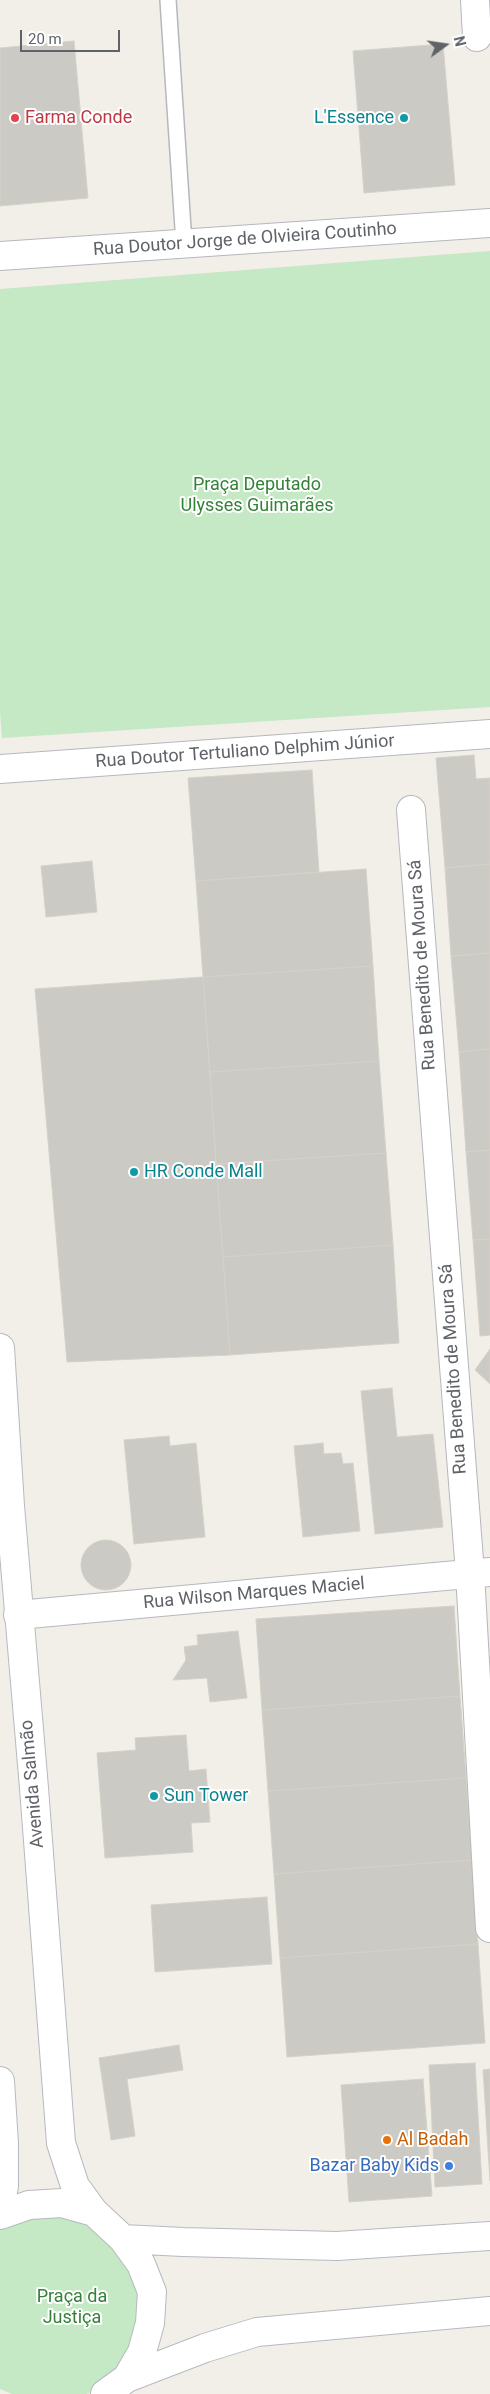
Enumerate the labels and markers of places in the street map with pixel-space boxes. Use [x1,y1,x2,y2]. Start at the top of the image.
place label: Farma Conde [25,107,132,129]
place label: L'Essence [314,107,394,129]
marker: Farma Conde [9,112,21,124]
marker: L'Essence [398,112,410,124]
place label: HR Conde Mall [144,1161,263,1183]
marker: HR Conde Mall [128,1166,140,1178]
place label: Sun Tower [164,1785,248,1807]
marker: Sun Tower [148,1790,160,1802]
place label: Al Badah [397,2129,468,2151]
marker: Al Badah [381,2134,393,2146]
place label: Bazar Baby Kids [310,2155,439,2177]
marker: Bazar Baby Kids [443,2160,455,2172]

